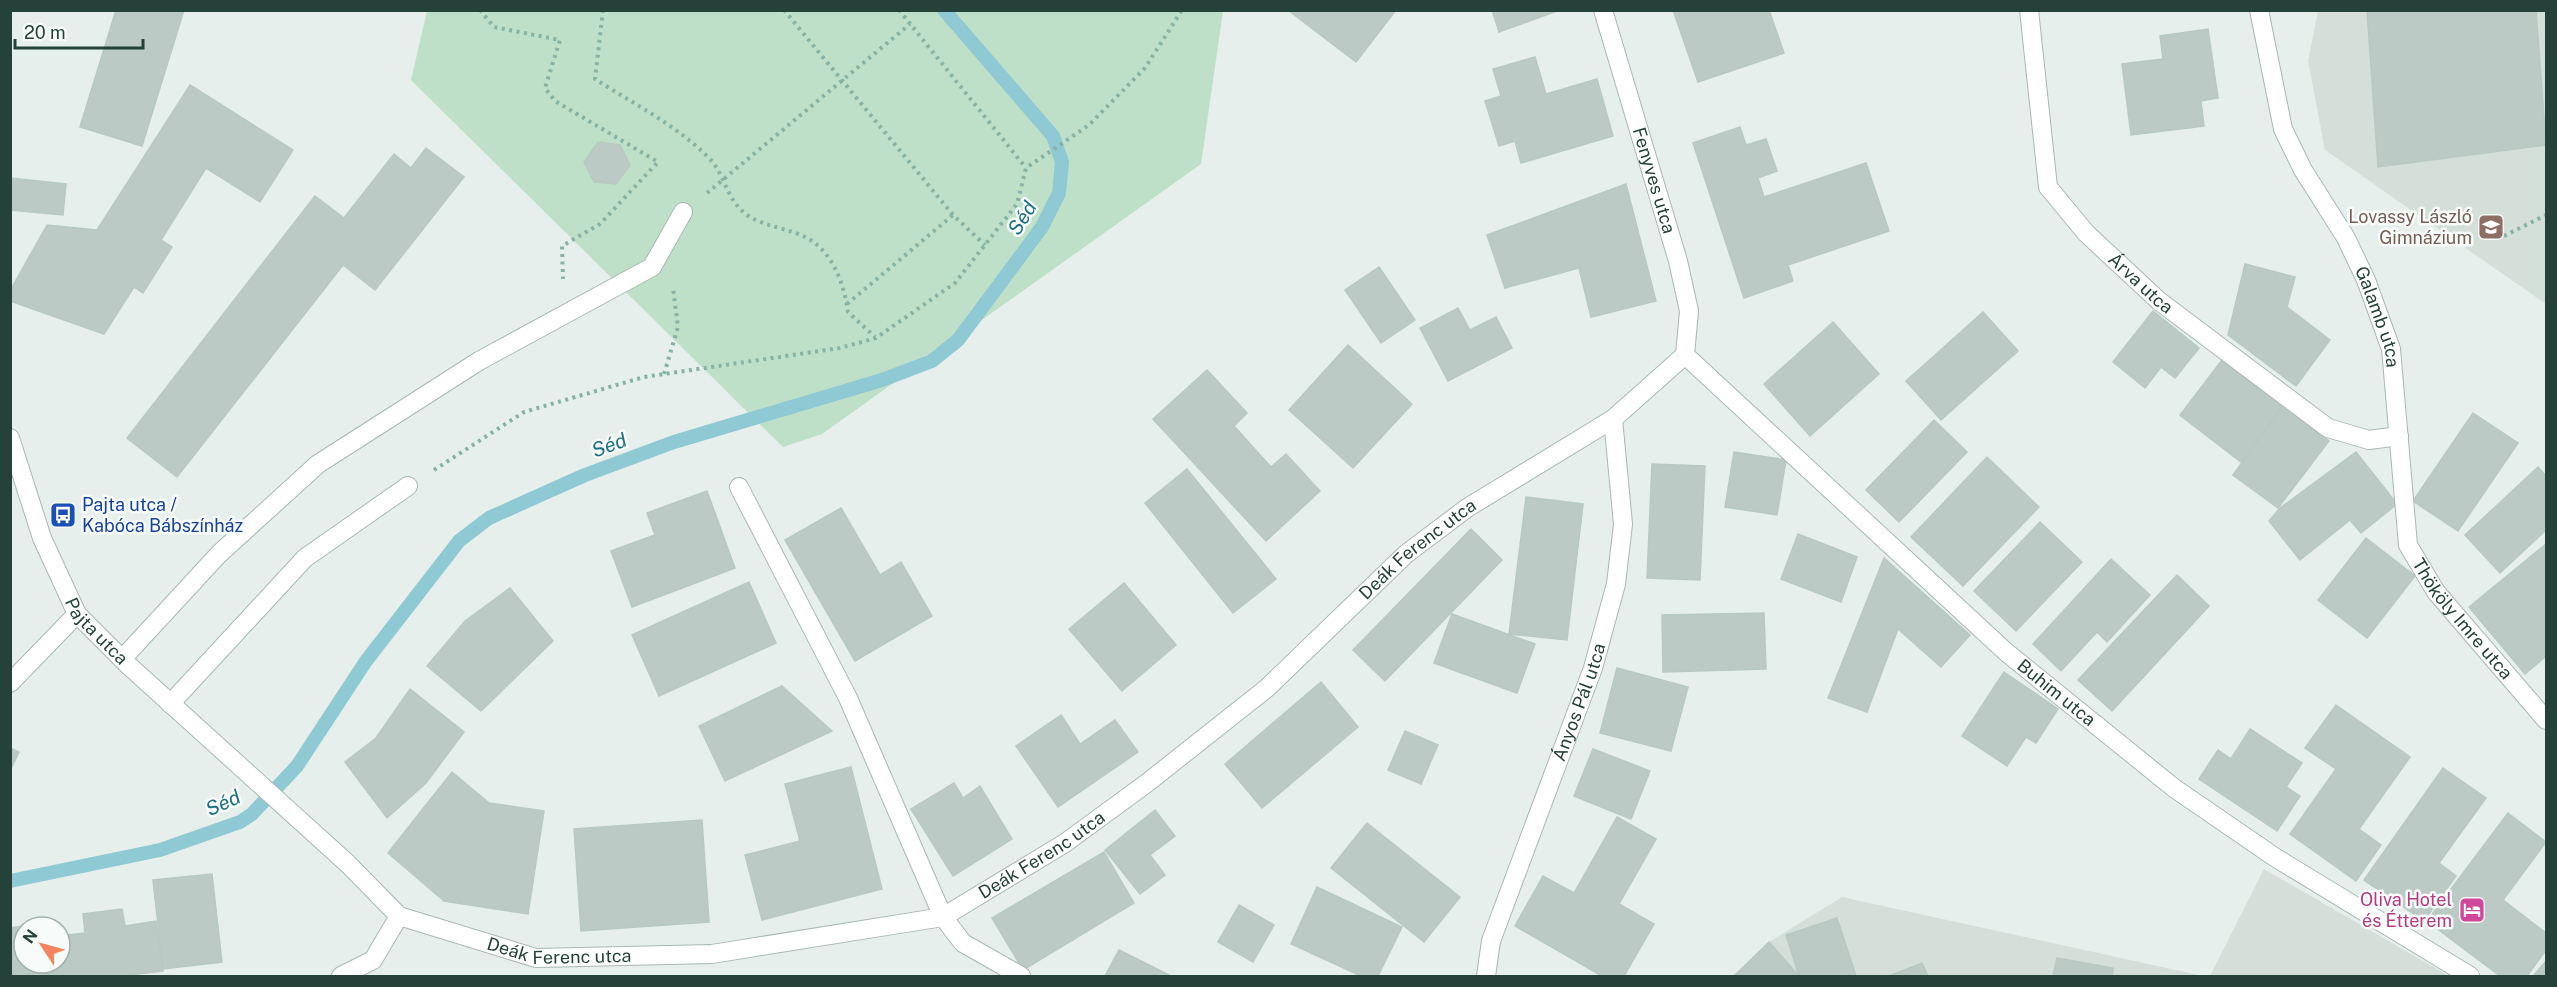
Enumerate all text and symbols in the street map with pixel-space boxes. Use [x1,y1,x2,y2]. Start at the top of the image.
scale bar [15,12,142,50]
text: 20 m [24,22,66,43]
street label: Fenyves utca [1629,125,1680,236]
water label: Séd [1002,196,1042,239]
place label: Lovassy László Gimnázium [2348,206,2472,248]
school or university icon: Lovassy László Gimnázium [2476,212,2506,242]
street label: Árva utca [2104,248,2177,318]
street label: Galamb utca [2351,263,2404,368]
water label: Séd [588,427,630,462]
place label: Pajta utca / Kabóca Bábszínház [82,494,243,536]
street label: Deák Ferenc utca [1354,494,1480,604]
bus stop icon: Pajta utca / Kabóca Bábszínház [48,500,78,530]
street label: Thököly Imre utca [2408,554,2517,683]
street label: Pajta utca [61,594,132,669]
street label: Ányos Pál utca [1547,641,1609,764]
street label: Buhim utca [2013,654,2100,730]
water label: Séd [202,785,245,821]
street label: Deák Ferenc utca [974,806,1109,903]
place label: Oliva Hotel és Étterem [2360,889,2452,931]
hotel icon: Oliva Hotel és Étterem [2457,895,2487,925]
north arrow [12,915,72,975]
text: N [19,926,42,947]
street label: Deák Ferenc utca [485,933,632,968]

